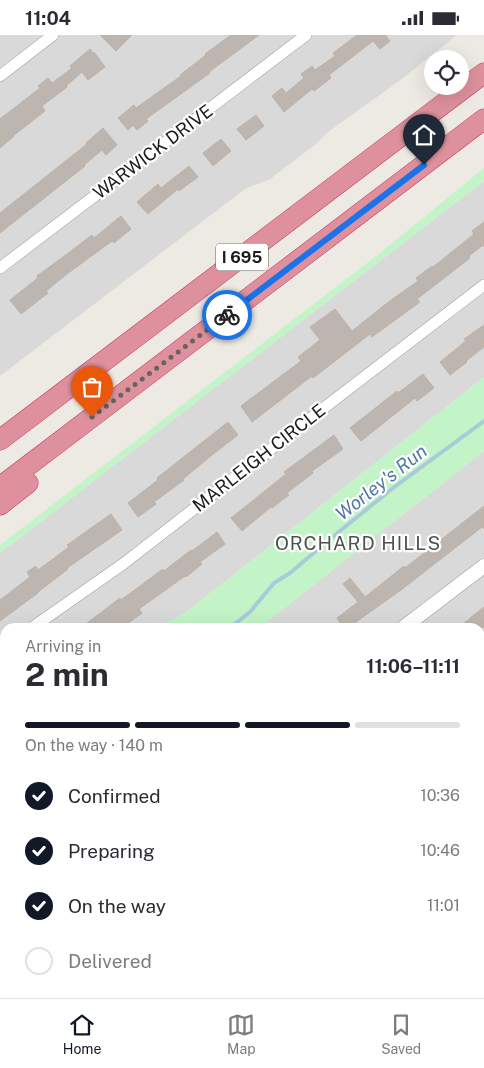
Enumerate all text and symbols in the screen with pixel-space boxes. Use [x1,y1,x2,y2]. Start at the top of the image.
text: 11:04 [25,7,71,29]
map controls [424,50,469,95]
button: locate [424,50,469,95]
street label: WARWICK DRIVE [89,100,216,203]
pin [403,114,445,165]
icon: home [410,121,438,149]
road number: I 695 [216,243,268,271]
courier [202,290,252,340]
icon: bike [213,301,241,329]
pin [71,366,113,417]
icon: bag [78,373,106,401]
street label: MARLEIGH CIRCLE [188,399,329,516]
water label: Worley's Run [331,440,431,524]
district label: ORCHARD HILLS [275,532,441,554]
text: Arriving in [25,637,101,656]
text: 11:06–11:11 [366,655,460,677]
text: 2 min [25,656,109,693]
text: On the way · 140 m [25,736,163,755]
icon: check [25,782,53,810]
text: Confirmed [68,785,161,807]
text: 10:36 [420,786,460,805]
icon: check [25,837,53,865]
text: Preparing [68,840,155,862]
text: 10:46 [420,841,460,860]
icon: check [25,892,53,920]
text: On the way [68,895,166,917]
text: 11:01 [427,896,460,915]
text: Delivered [68,950,152,972]
tab: Home [63,1011,101,1057]
tab: Map [227,1011,255,1057]
tab: Saved [381,1011,421,1057]

